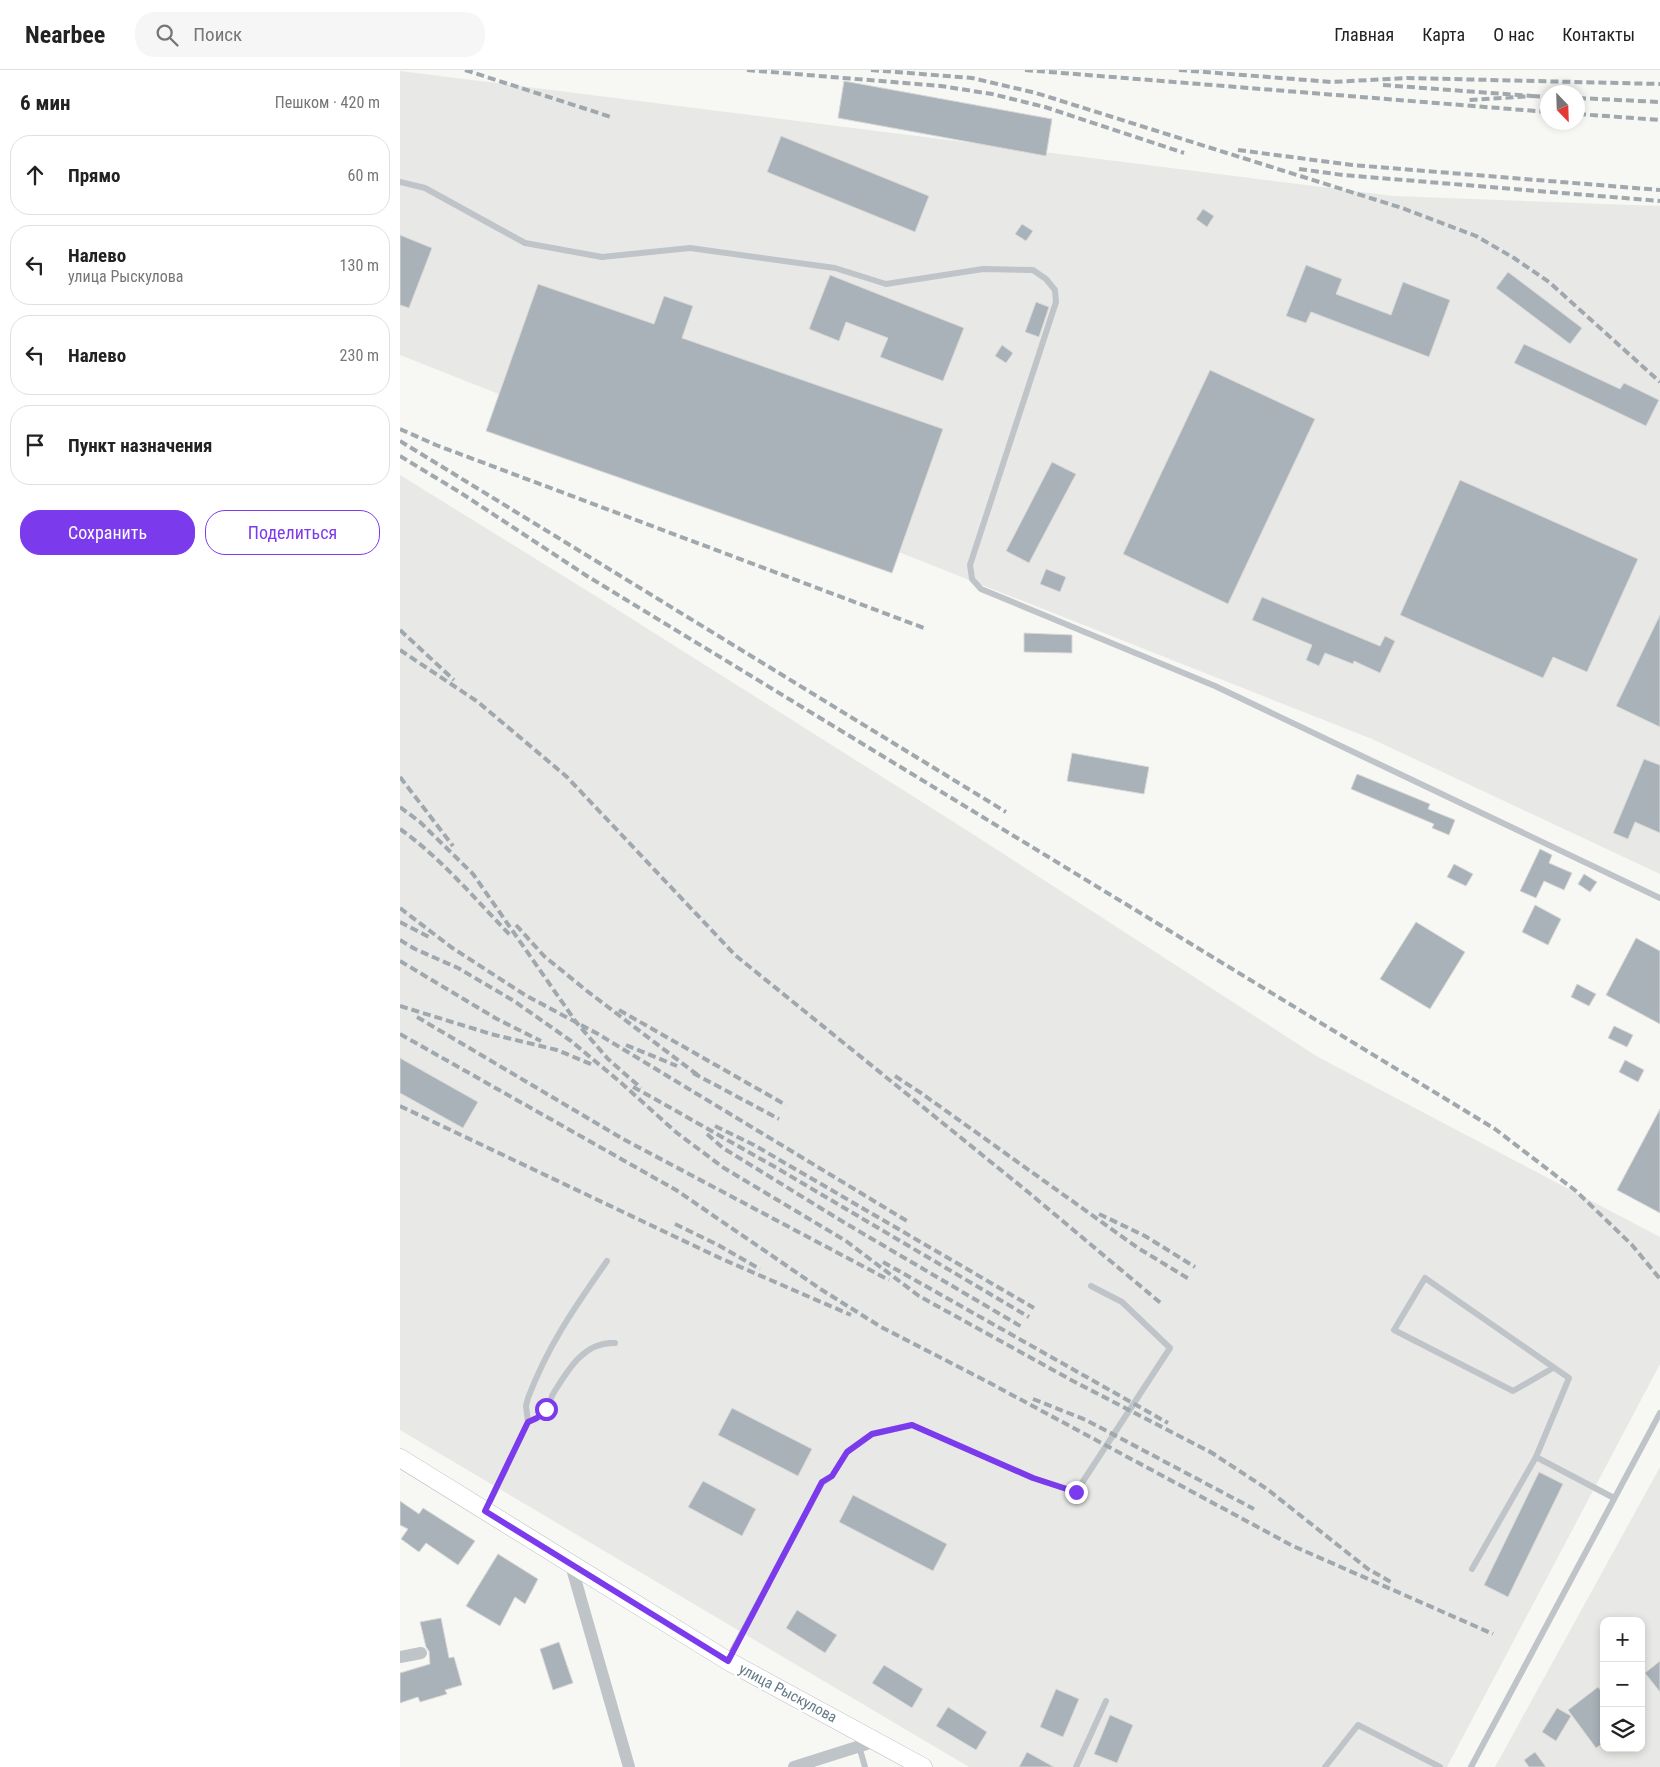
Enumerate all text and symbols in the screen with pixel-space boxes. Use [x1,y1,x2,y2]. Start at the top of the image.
search box [135,12,485,57]
text: Nearbee [25,21,105,49]
icon: search [153,21,181,49]
text: Поиск [193,23,242,46]
text: Главная [1334,24,1394,45]
text: Карта [1422,24,1465,45]
text: О нас [1493,24,1534,45]
text: Контакты [1562,24,1635,45]
north arrow [1540,85,1585,130]
text: 6 мин [20,91,70,115]
text: Пешком · 420 m [275,93,380,112]
icon: ahead [21,161,49,189]
text: Прямо [68,164,121,187]
text: 60 m [347,166,379,185]
text: Налево [68,244,126,267]
icon: left [21,251,49,279]
text: 130 m [340,256,379,275]
text: улица Рыскулова [68,267,183,286]
icon: left [21,341,49,369]
text: Налево [68,344,126,367]
text: 230 m [340,346,379,365]
icon: arrive [21,431,49,459]
text: Пункт назначения [68,434,212,457]
button: Сохранить [20,510,195,555]
button: Поделиться [205,510,380,555]
route start [535,1398,558,1421]
route end [1065,1481,1088,1504]
map controls [1600,1617,1645,1752]
button: + [1600,1617,1645,1662]
street label: улица Рыскулова [736,1660,840,1726]
button: − [1600,1662,1645,1707]
button: layers [1600,1707,1645,1752]

